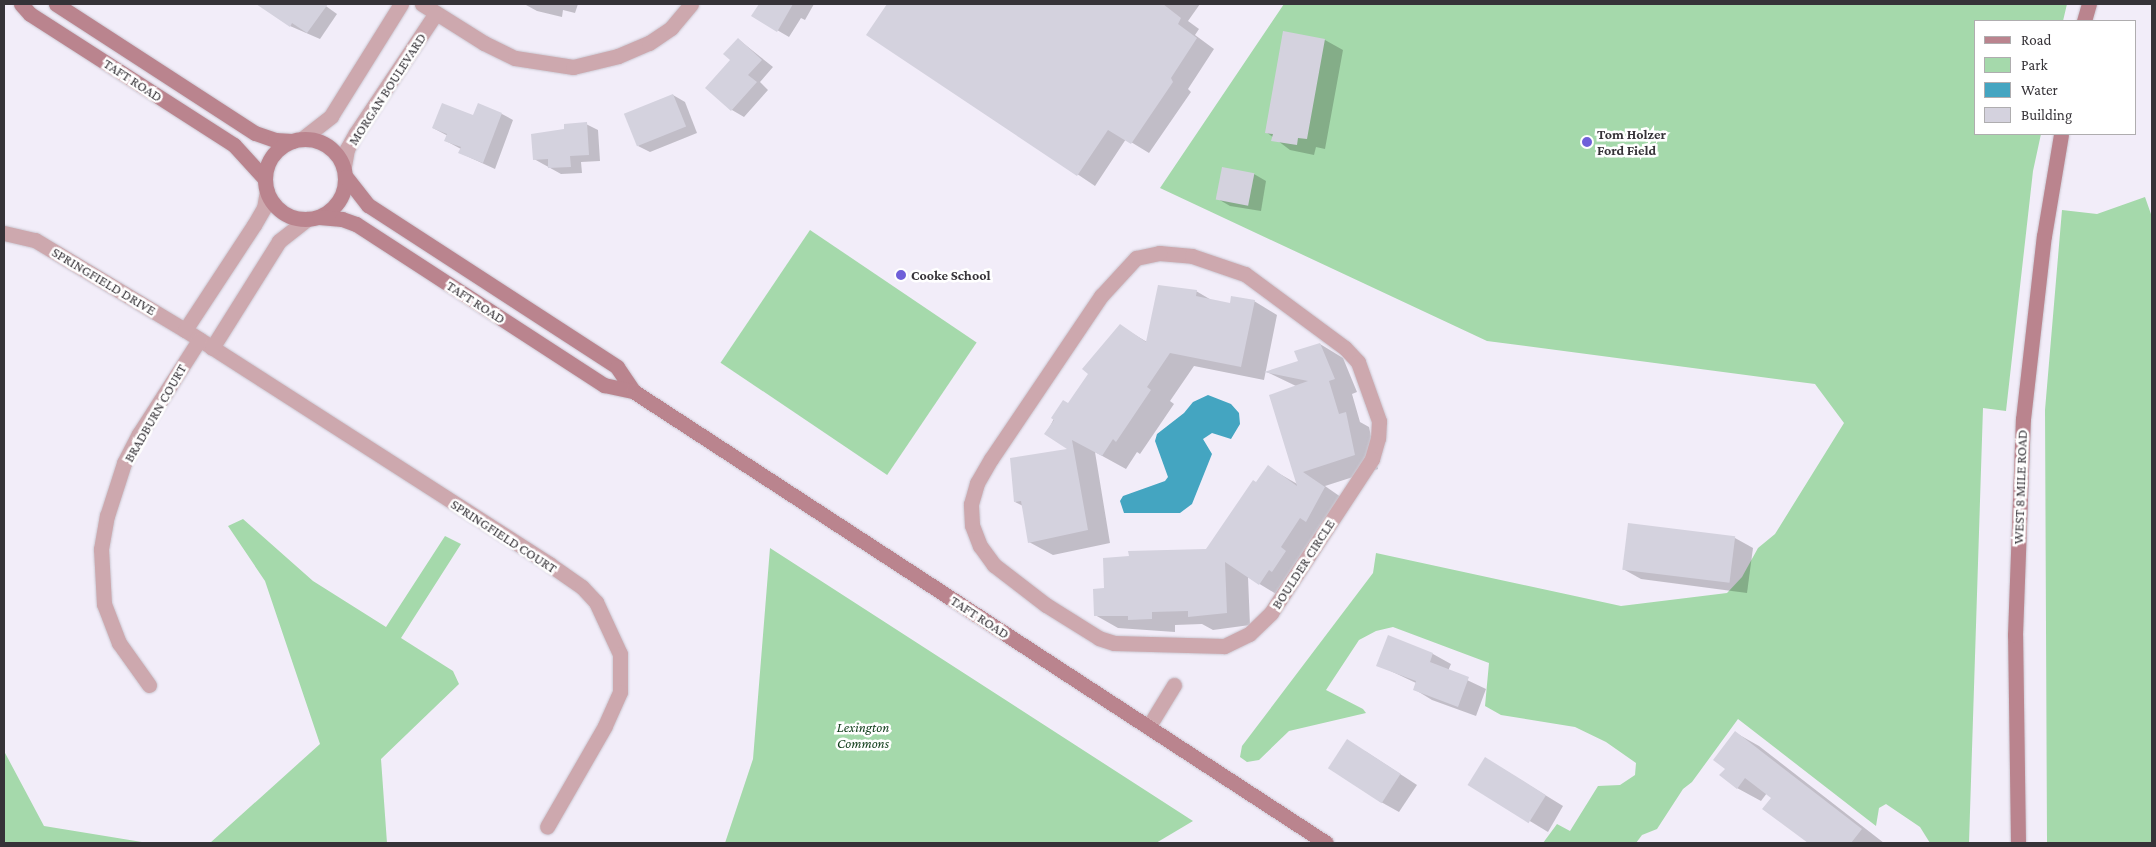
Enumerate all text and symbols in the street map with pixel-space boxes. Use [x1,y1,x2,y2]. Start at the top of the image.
legend [1974,20,2136,135]
street label: MORGAN BOULEVARD [344,30,430,148]
text: Road [2021,32,2051,48]
street label: TAFT ROAD [101,55,165,105]
text: Park [2021,57,2048,73]
text: Water [2021,82,2058,98]
text: Building [2021,107,2072,123]
place label: Tom Holzer Ford Field [1597,126,1666,158]
marker: Tom Holzer Ford Field [1581,136,1593,148]
street label: SPRINGFIELD DRIVE [49,243,159,319]
place label: Cooke School [911,267,991,283]
marker: Cooke School [895,269,907,281]
street label: TAFT ROAD [444,277,508,327]
street label: BRADBURN COURT [120,361,190,465]
street label: WEST 8 MILE ROAD [2010,429,2030,545]
street label: SPRINGFIELD COURT [448,495,560,577]
street label: BOULDER CIRCLE [1268,516,1338,612]
street label: TAFT ROAD [948,592,1012,642]
park label: Lexington Commons [837,719,889,752]

